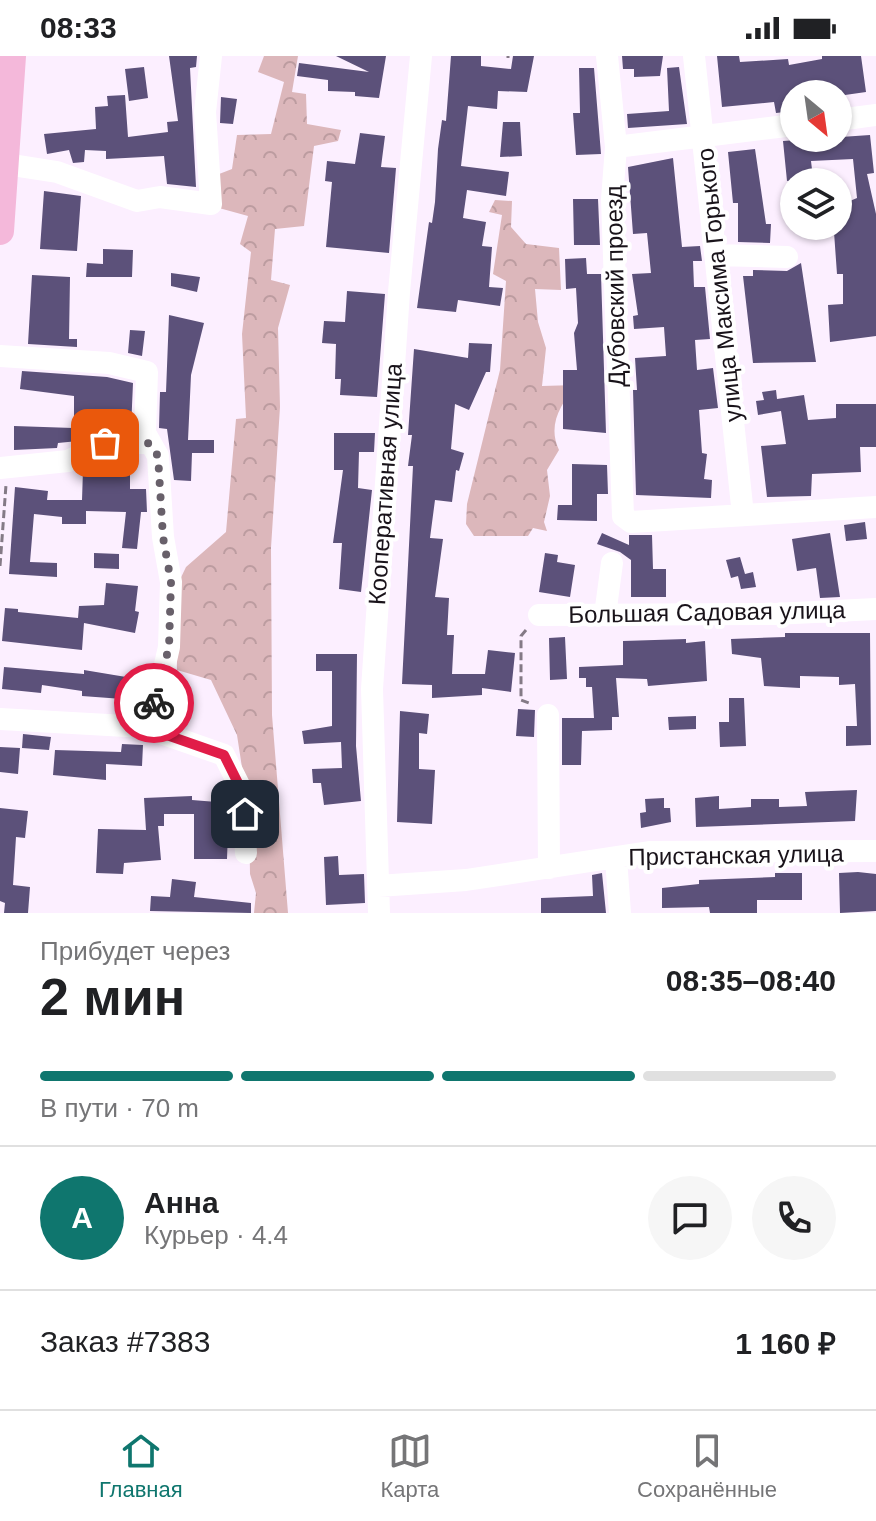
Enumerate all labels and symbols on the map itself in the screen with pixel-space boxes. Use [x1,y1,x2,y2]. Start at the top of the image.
north arrow [780,80,852,152]
street label: улица Максима Горького [691,147,747,423]
street label: Дубовский проезд [600,185,630,387]
street label: Кооперативная улица [363,361,407,606]
pin [71,409,139,477]
street label: Большая Садовая улица [568,596,846,628]
courier [114,663,194,743]
pin [211,780,279,848]
street label: Пристанская улица [628,840,845,870]

